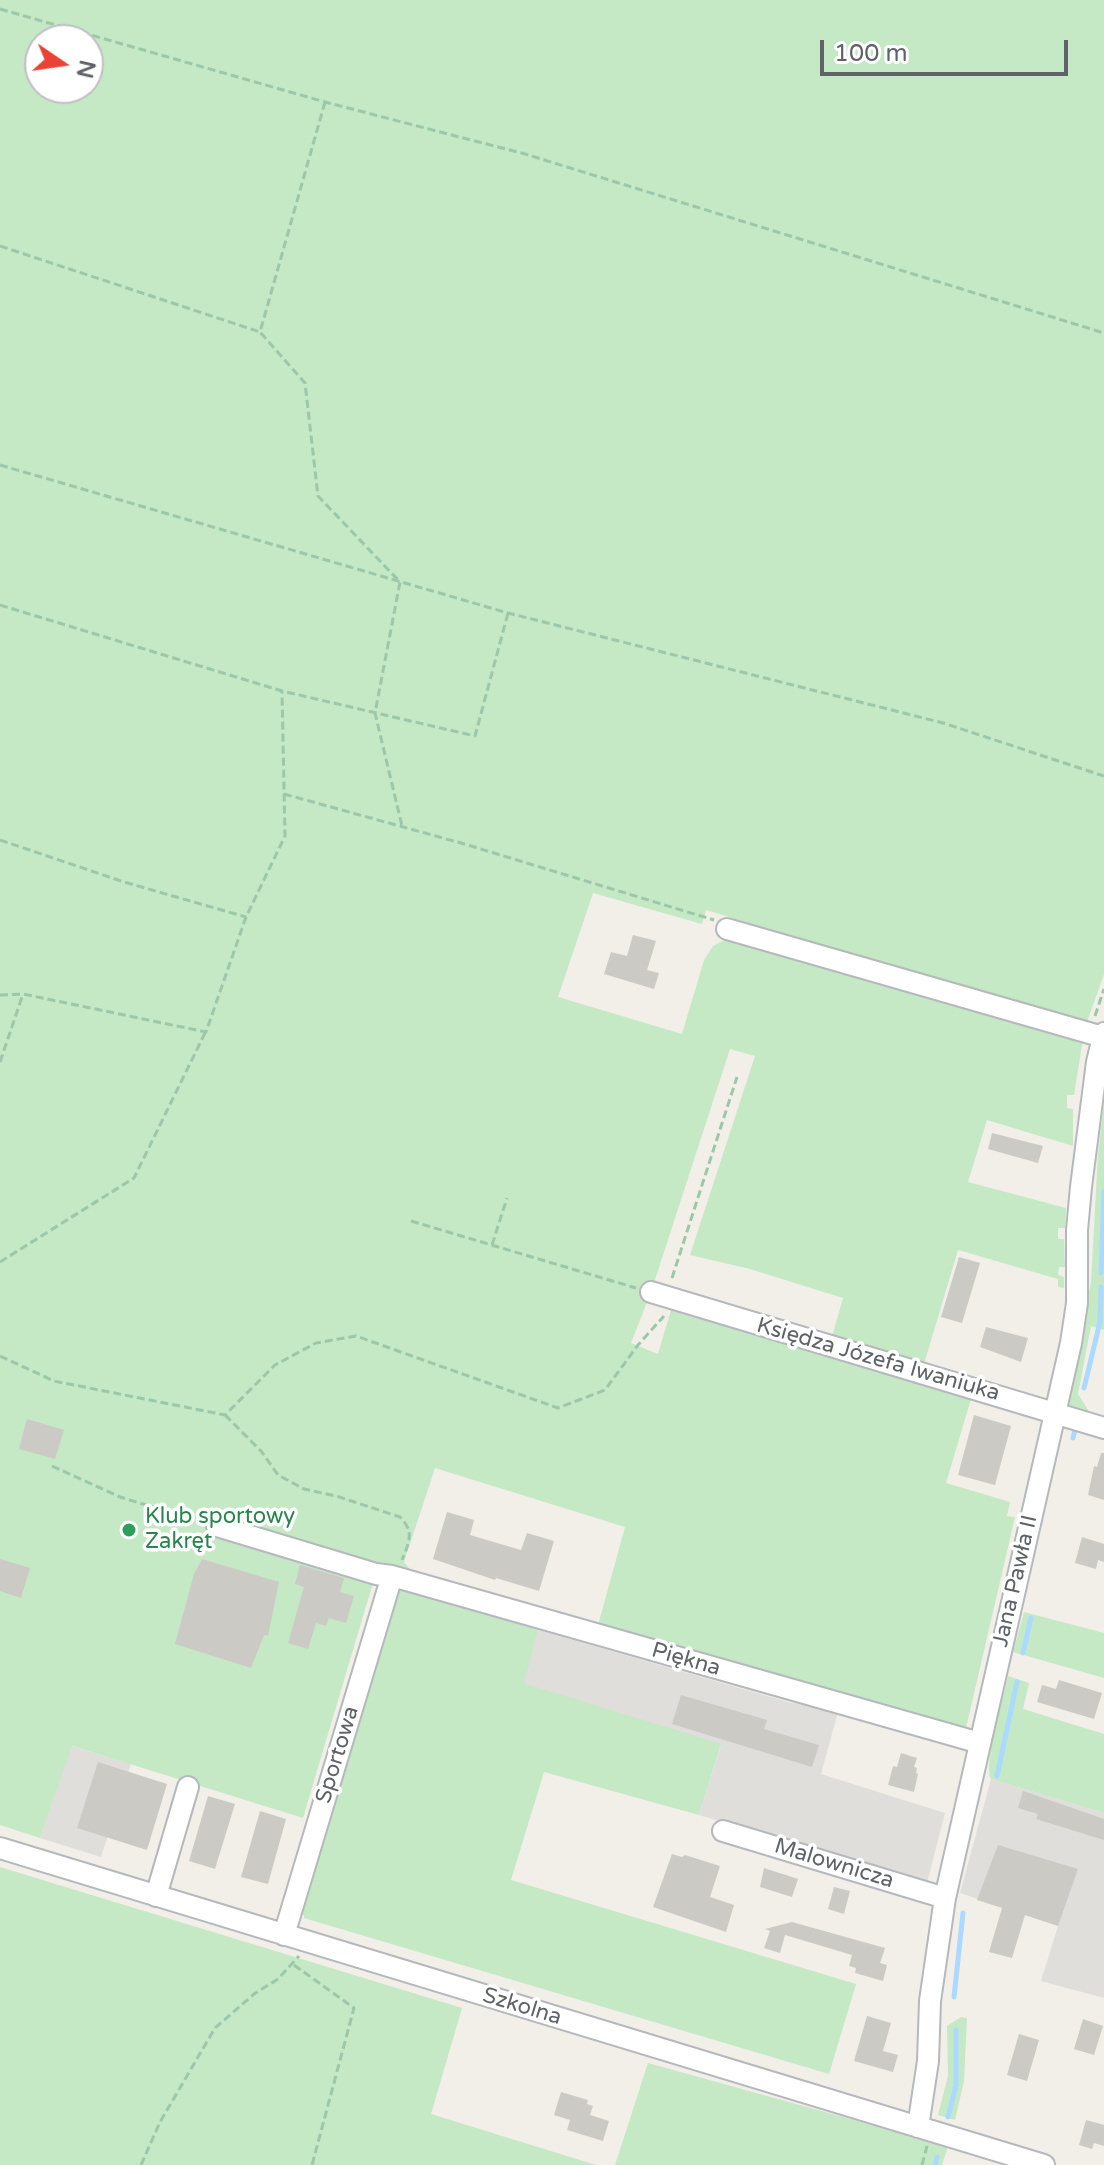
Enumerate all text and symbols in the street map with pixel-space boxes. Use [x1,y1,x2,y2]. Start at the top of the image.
north arrow [24,24,104,104]
scale bar [824,24,1072,74]
text: 100 m [834,39,908,68]
text: N [71,57,100,80]
street label: Księdza Józefa Iwaniuka [754,1313,1002,1407]
place label: Klub sportowy Zakręt [145,1504,295,1556]
street label: Jana Pawła II [988,1513,1044,1649]
marker: Klub sportowy Zakręt [120,1521,138,1539]
street label: Piękna [649,1638,723,1682]
street label: Sportowa [311,1703,365,1807]
street label: Malownicza [771,1833,897,1895]
street label: Szkolna [479,1983,565,2031]

